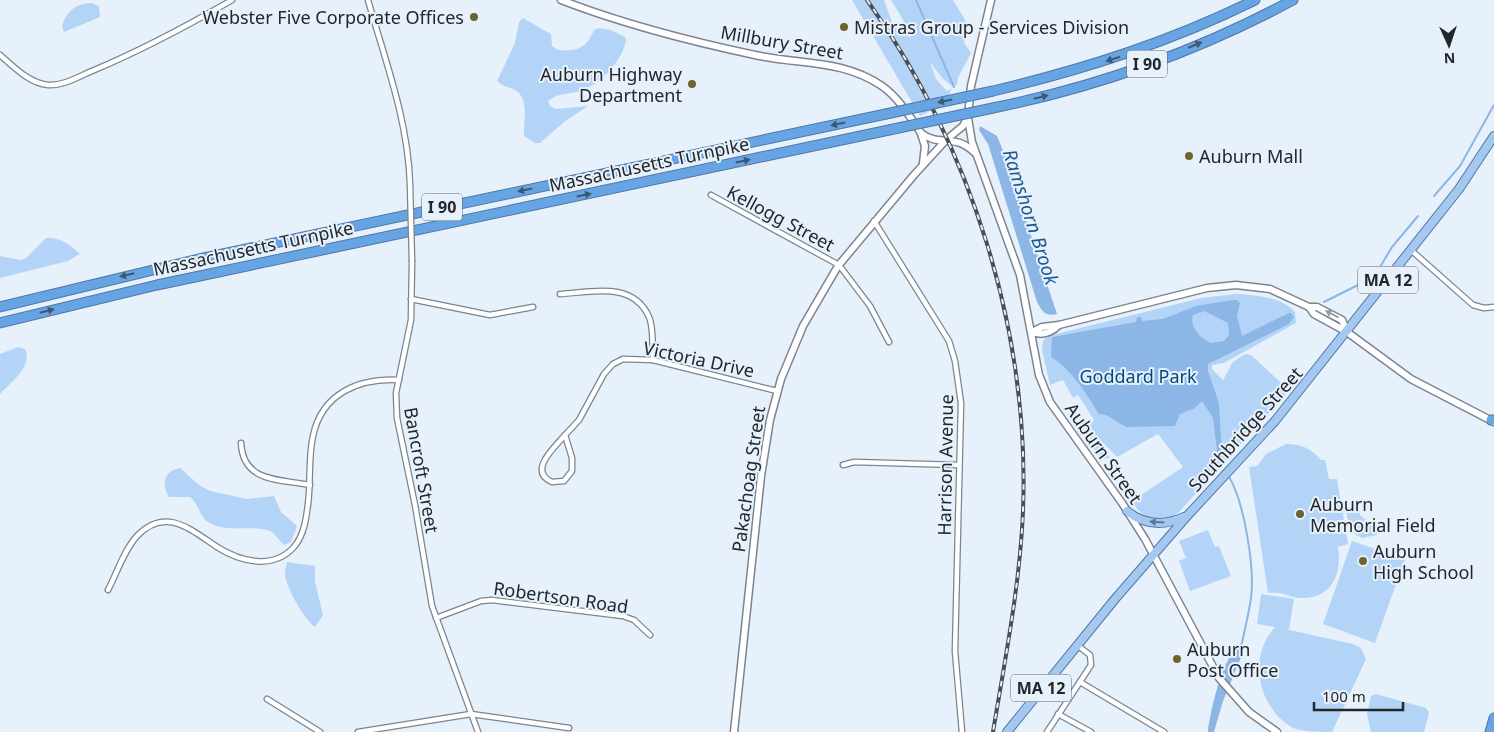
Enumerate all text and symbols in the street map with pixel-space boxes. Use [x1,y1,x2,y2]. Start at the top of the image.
place label: Webster Five Corporate Offices [202,5,464,29]
marker: Webster Five Corporate Offices [468,11,480,23]
place label: Mistras Group - Services Division [854,15,1129,39]
street label: Millbury Street [719,19,846,65]
north arrow [1424,20,1474,70]
marker: Mistras Group - Services Division [838,21,850,33]
one-way arrow [1188,41,1202,49]
text: N [1444,49,1456,68]
road number: I 90 [1127,51,1167,78]
one-way arrow [1106,56,1121,63]
place label: Auburn Highway Department [540,62,683,107]
marker: Auburn Highway Department [686,78,698,90]
one-way arrow [1033,93,1048,101]
one-way arrow [938,97,953,105]
one-way arrow [830,120,846,128]
street label: Massachusetts Turnpike [547,131,751,197]
place label: Auburn Mall [1199,144,1303,168]
water label: Ramshorn Brook [997,146,1065,289]
marker: Auburn Mall [1183,150,1195,162]
one-way arrow [735,157,751,165]
street label: Kellogg Street [723,180,839,257]
one-way arrow [517,186,533,194]
one-way arrow [576,190,592,198]
road number: I 90 [422,193,462,220]
street label: Massachusetts Turnpike [151,215,355,281]
road number: MA 12 [1358,266,1418,294]
one-way arrow [119,271,134,279]
one-way arrow [40,307,55,315]
one-way arrow [1325,310,1339,319]
street label: Victoria Drive [641,336,757,382]
street label: Southbridge Street [1183,361,1308,496]
park label: Goddard Park [1079,364,1197,388]
street label: Harrison Avenue [932,394,958,536]
street label: Auburn Street [1060,398,1148,509]
street label: Pakachoag Street [726,404,770,554]
street label: Bancroft Street [399,405,445,535]
place label: Auburn Memorial Field [1310,492,1436,537]
marker: Auburn Memorial Field [1294,508,1306,520]
one-way arrow [1148,518,1164,526]
place label: Auburn High School [1373,539,1474,584]
marker: Auburn High School [1357,555,1369,567]
street label: Robertson Road [492,576,630,618]
place label: Auburn Post Office [1187,637,1278,682]
marker: Auburn Post Office [1171,653,1183,665]
road number: MA 12 [1011,674,1071,701]
scale bar [1314,680,1403,712]
text: 100 m [1322,686,1366,706]

